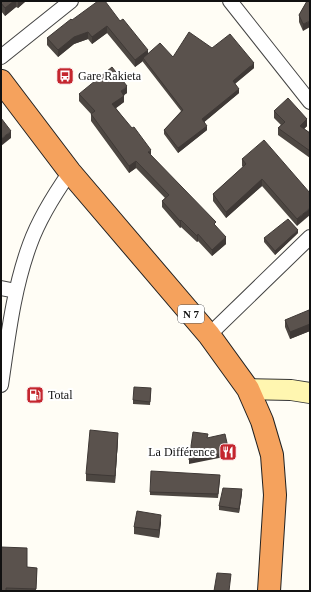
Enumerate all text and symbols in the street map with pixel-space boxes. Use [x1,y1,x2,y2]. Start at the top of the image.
bus stop icon: Gare Rakieta [55,66,75,86]
place label: Gare Rakieta [78,69,142,83]
road number: N 7 [178,305,204,323]
fuel station icon: Total [25,385,45,405]
place label: Total [48,388,73,402]
restaurant icon: La Différence [218,442,238,462]
place label: La Différence [148,445,215,459]

